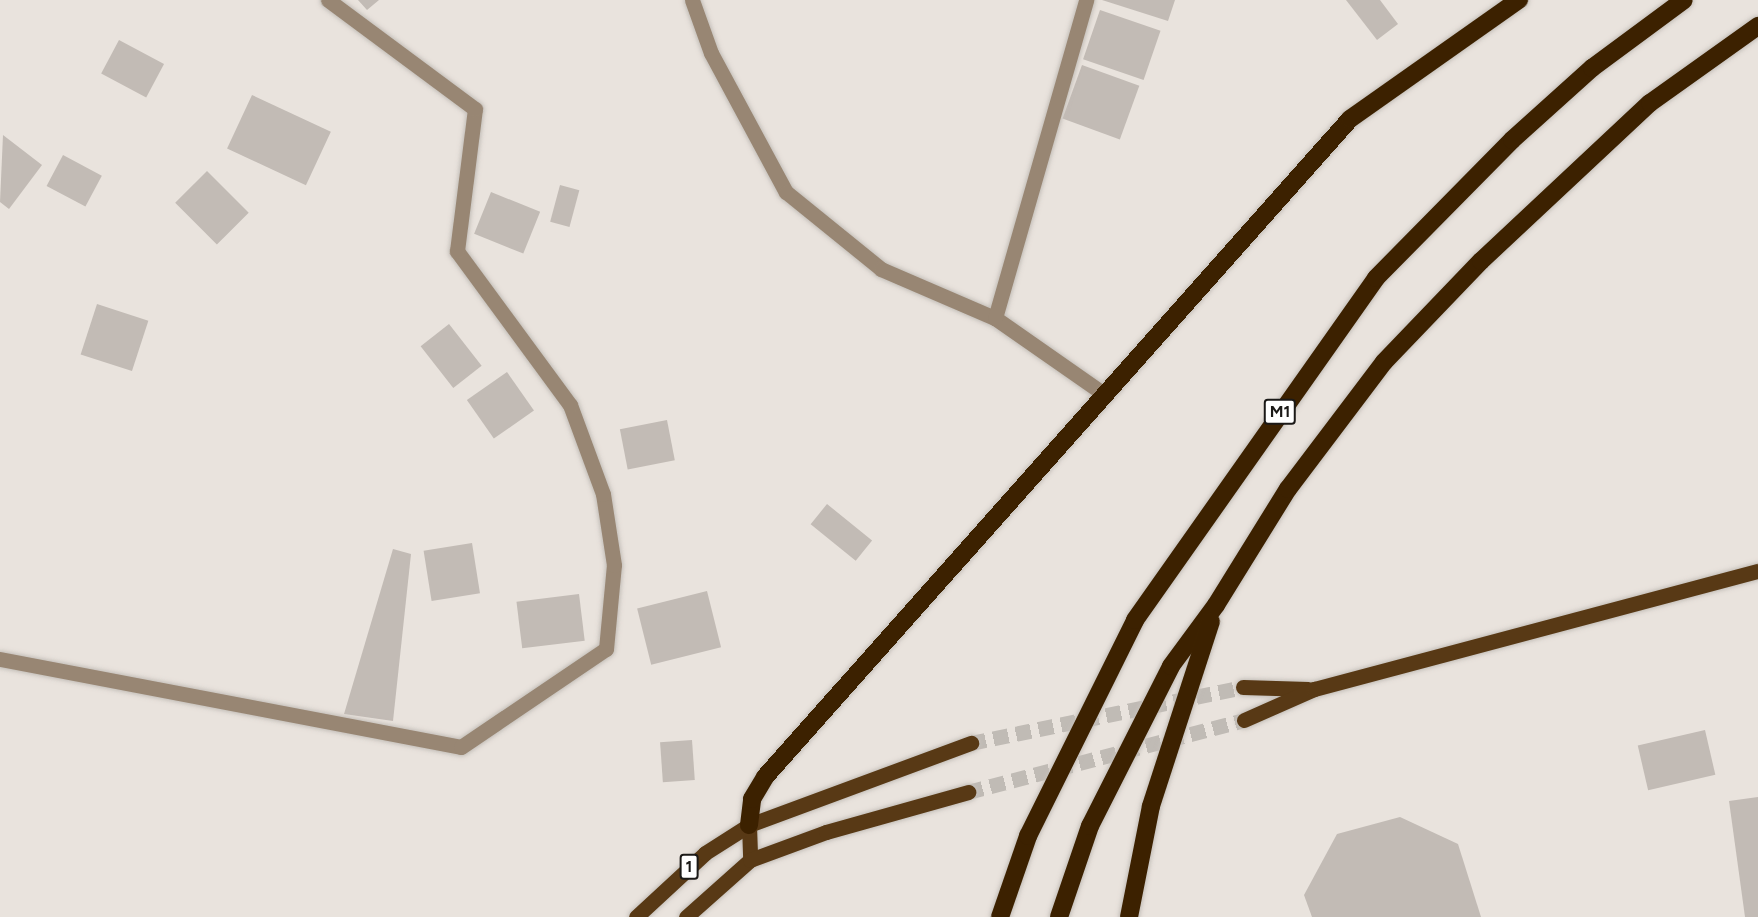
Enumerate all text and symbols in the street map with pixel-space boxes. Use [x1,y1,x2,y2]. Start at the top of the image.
road number: M1 [1264,399,1296,425]
road number: 1 [678,854,700,880]

